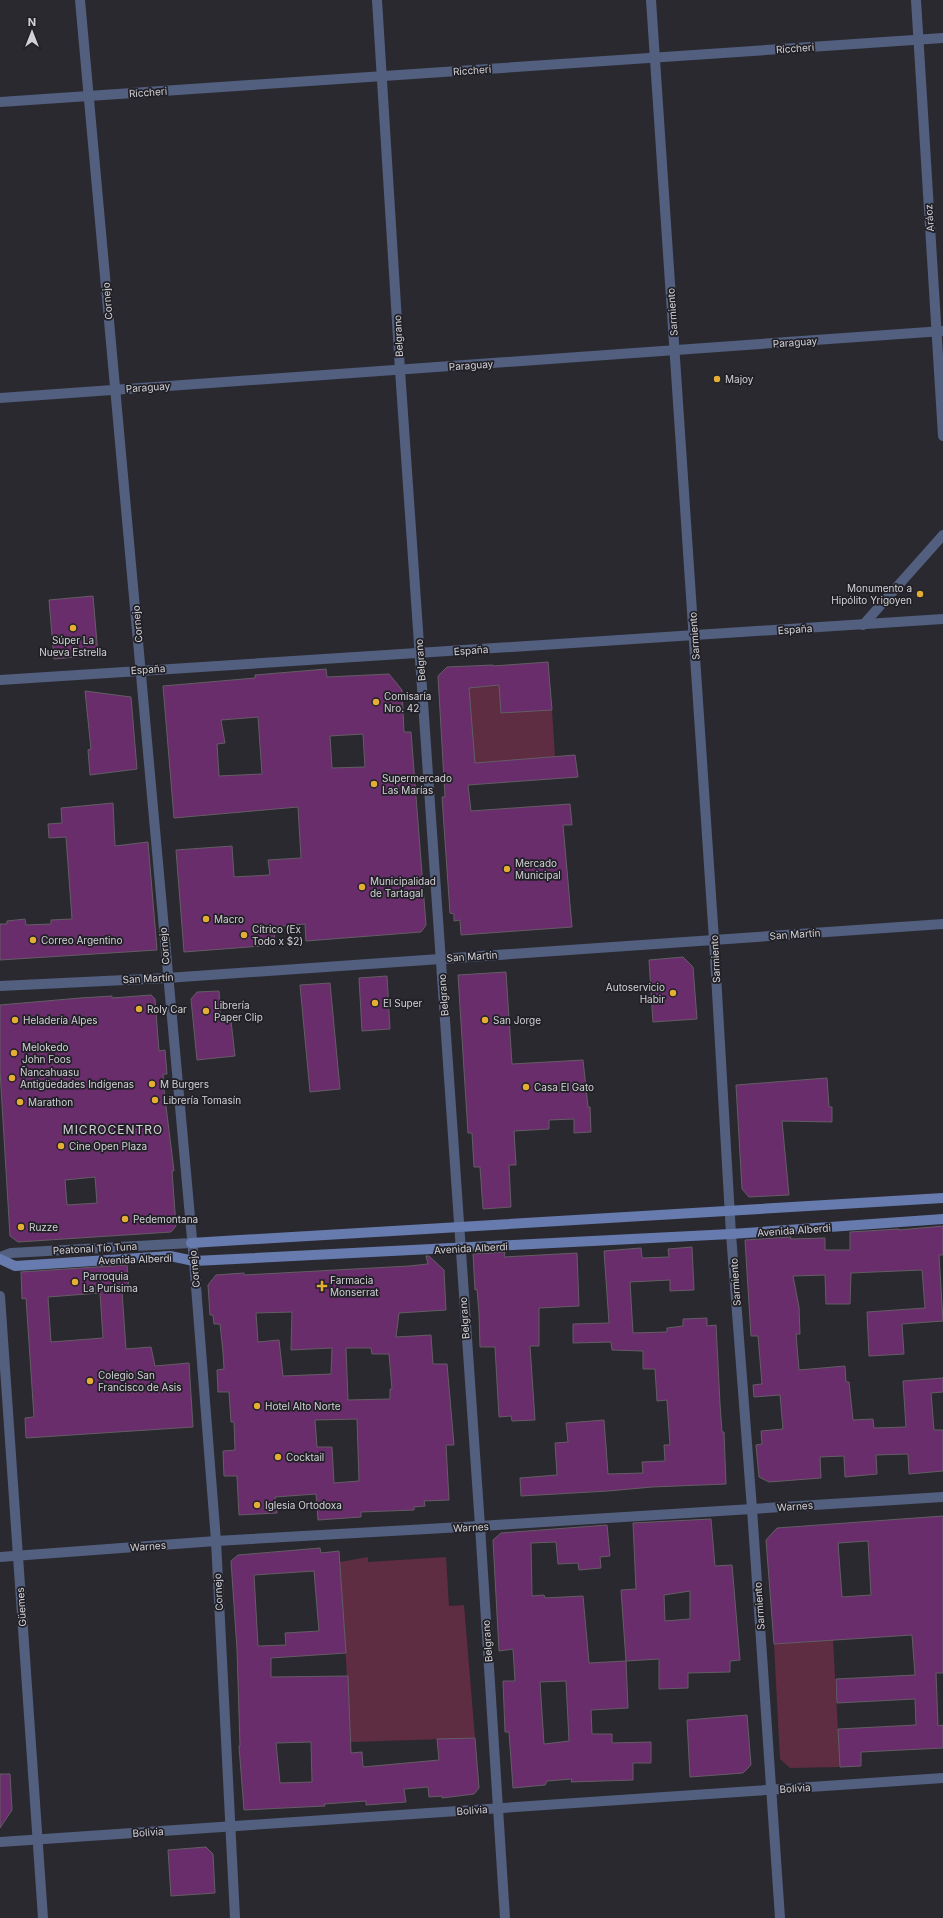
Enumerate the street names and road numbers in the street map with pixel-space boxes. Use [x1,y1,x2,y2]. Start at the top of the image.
street label: Riccheri [775,41,815,55]
street label: Riccheri [452,63,492,77]
street label: Riccheri [128,85,168,99]
street label: Aráoz [922,204,936,232]
street label: Cornejo [99,282,115,320]
street label: Sarmiento [664,288,680,336]
street label: Belgrano [391,315,405,357]
street label: Paraguay [772,334,818,350]
street label: Paraguay [448,357,494,373]
street label: Paraguay [125,379,171,395]
street label: Cornejo [129,605,145,643]
street label: Sarmiento [686,612,702,660]
street label: España [777,622,813,636]
street label: Belgrano [413,639,427,681]
street label: España [453,643,489,657]
street label: España [130,662,166,676]
street label: San Martín [769,926,821,942]
street label: Cornejo [156,927,172,965]
street label: Sarmiento [708,935,722,983]
street label: San Martín [446,948,498,964]
street label: San Martín [122,971,174,985]
street label: Belgrano [436,974,450,1016]
street label: Avenida Alberdi [757,1221,831,1239]
street label: Peatonal Tío Tuna [52,1240,138,1256]
street label: Avenida Alberdi [434,1240,508,1256]
street label: Cornejo [186,1250,202,1288]
street label: Avenida Alberdi [98,1252,172,1266]
street label: Sarmiento [727,1258,743,1306]
street label: Belgrano [457,1297,471,1339]
street label: Warnes [777,1499,813,1513]
street label: Warnes [453,1520,489,1534]
street label: Warnes [130,1539,166,1553]
street label: Cornejo [211,1573,225,1611]
street label: Sarmiento [751,1582,767,1630]
street label: Güemes [14,1587,28,1627]
street label: Belgrano [480,1620,494,1662]
street label: Bolivia [779,1781,811,1795]
street label: Bolivia [456,1803,488,1817]
street label: Bolivia [132,1825,164,1839]

